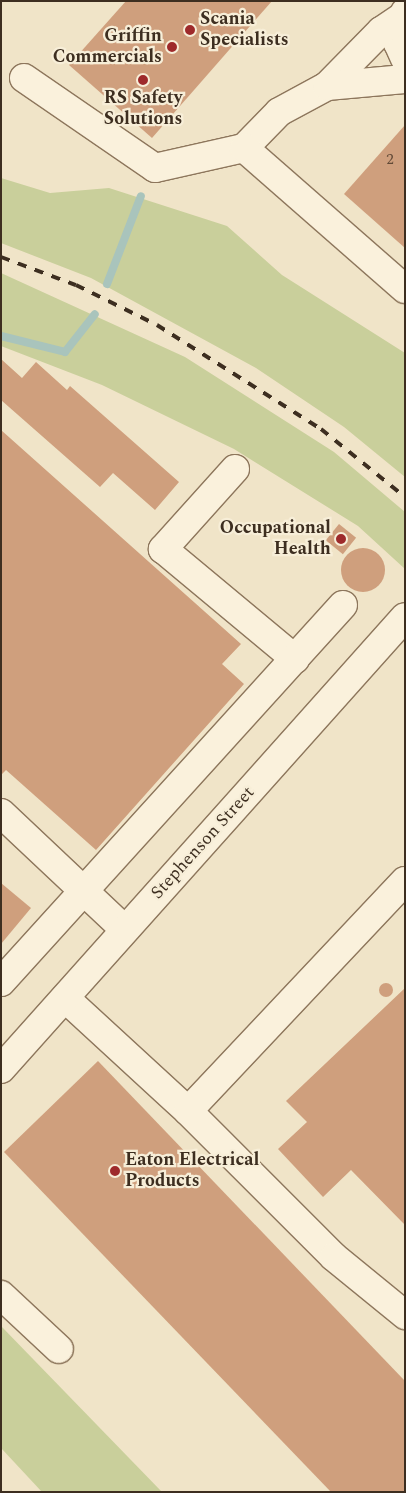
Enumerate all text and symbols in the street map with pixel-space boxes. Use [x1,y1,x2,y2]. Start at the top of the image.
place label: Scania Specialists [200,9,289,52]
marker: Scania Specialists [184,24,196,36]
place label: Griffin Commercials [53,26,162,68]
marker: Griffin Commercials [166,41,178,53]
marker: RS Safety Solutions [137,74,149,86]
place label: RS Safety Solutions [104,88,182,130]
house number: 2 [386,151,394,169]
place label: Occupational Health [220,518,331,560]
marker: Occupational Health [335,533,347,545]
street label: Stephenson Street [147,782,259,904]
place label: Eaton Electrical Products [125,1150,259,1192]
marker: Eaton Electrical Products [109,1165,121,1177]

